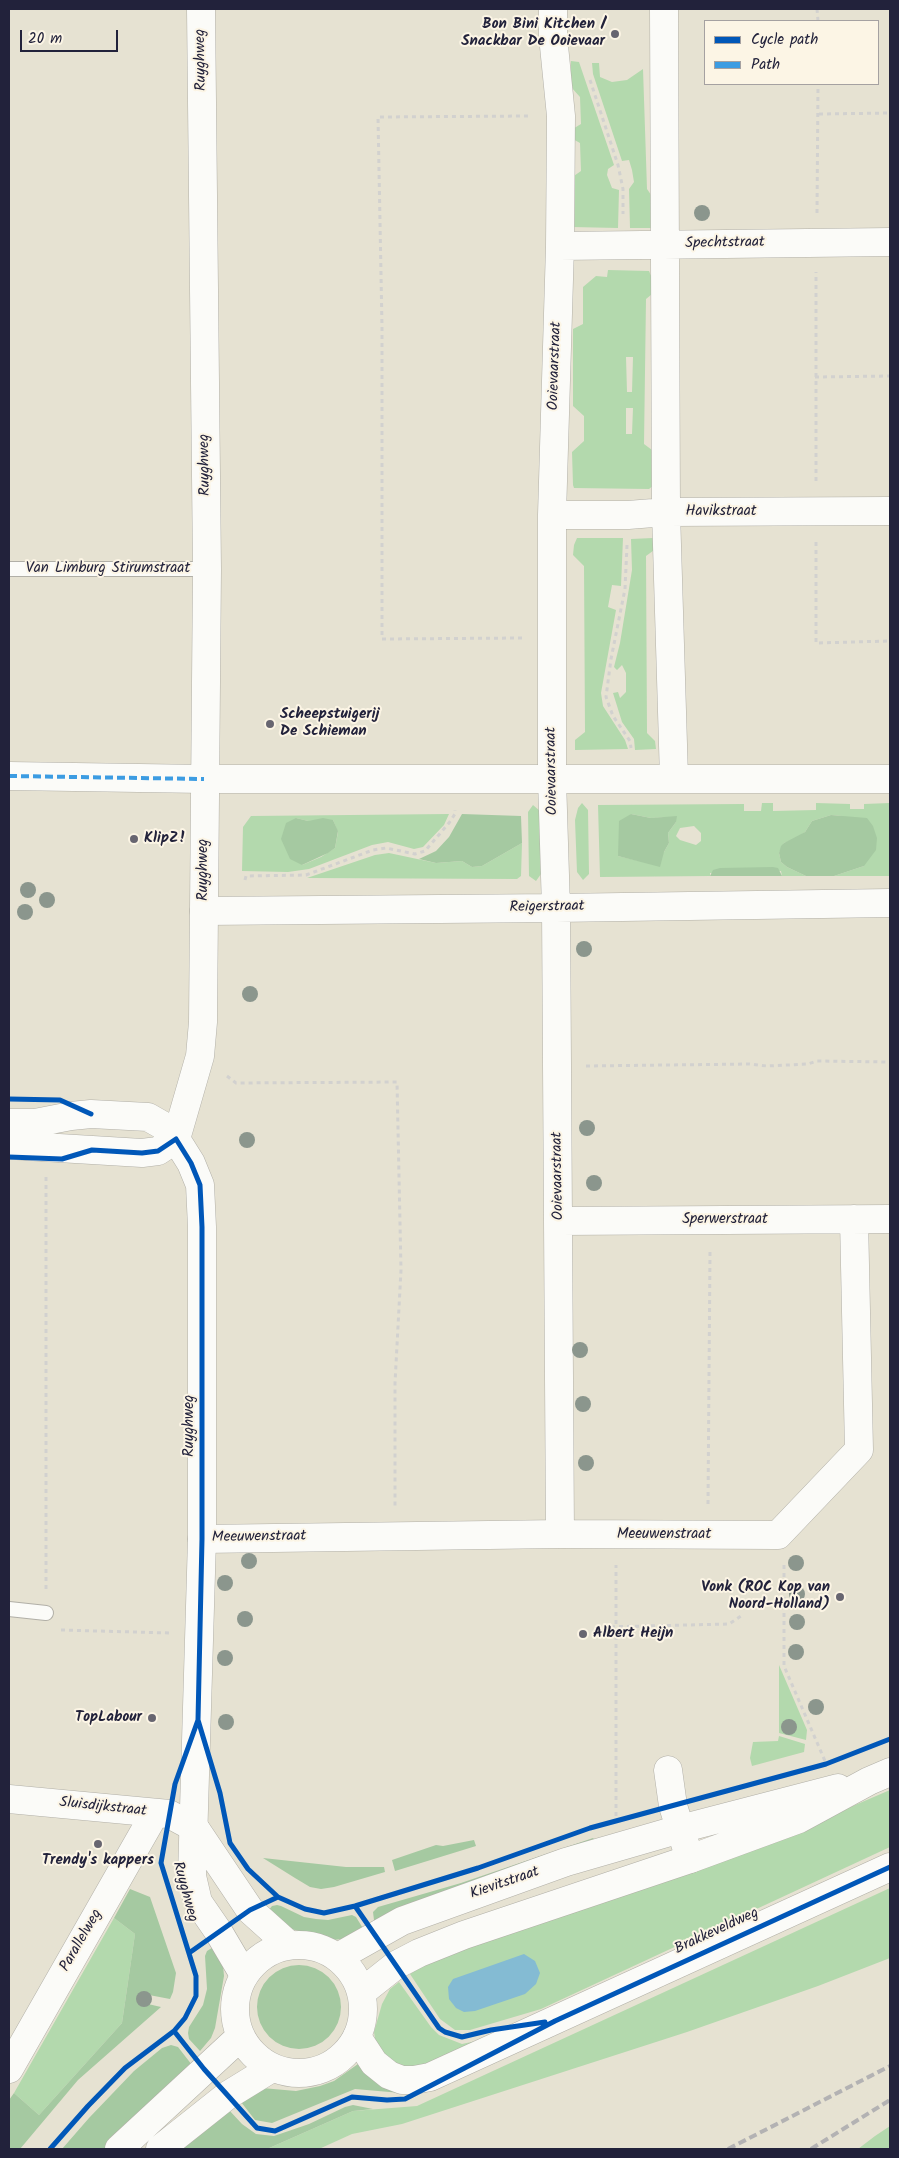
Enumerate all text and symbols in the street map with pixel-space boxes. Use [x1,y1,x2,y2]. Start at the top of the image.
place label: Bon Bini Kitchen / Snackbar De Ooievaar [461,16,605,51]
scale bar [22,20,120,52]
legend [704,20,879,85]
text: 20 m [28,27,62,51]
marker: Bon Bini Kitchen / Snackbar De Ooievaar [609,28,621,40]
text: Cycle path [751,28,818,52]
street label: Ruyghweg [192,29,212,91]
text: Path [751,53,780,77]
street label: Spechtstraat [685,234,765,254]
street label: Ooievaarstraat [545,321,567,411]
street label: Ruyghweg [196,434,216,496]
street label: Havikstraat [685,503,757,521]
street label: Van Limburg Stirumstraat [26,560,190,578]
place label: Scheepstuigerij De Schieman [280,706,379,741]
marker: Scheepstuigerij De Schieman [264,718,276,730]
street label: Ooievaarstraat [543,726,563,816]
place label: KlipZ! [144,830,186,848]
marker: KlipZ! [128,833,140,845]
street label: Ruyghweg [195,839,213,901]
street label: Reigerstraat [509,898,585,918]
street label: Ooievaarstraat [549,1131,569,1221]
street label: Sperwerstraat [682,1211,768,1229]
street label: Ruyghweg [181,1395,199,1457]
street label: Meeuwenstraat [617,1526,711,1544]
street label: Meeuwenstraat [212,1528,306,1548]
place label: Vonk (ROC Kop van Noord-Holland) [701,1579,830,1614]
marker: Vonk (ROC Kop van Noord-Holland) [834,1591,846,1603]
place label: Albert Heijn [593,1625,673,1643]
marker: Albert Heijn [577,1628,589,1640]
place label: TopLabour [75,1709,142,1727]
marker: TopLabour [146,1712,158,1724]
street label: Sluisdijkstraat [58,1794,148,1822]
marker: Trendy's kappers [92,1838,104,1850]
place label: Trendy's kappers [42,1852,154,1870]
street label: Ruyghweg [167,1860,201,1924]
street label: Kievitstraat [468,1864,542,1904]
street label: Brakkeveldweg [672,1905,762,1959]
street label: Parallelweg [57,1907,107,1975]

